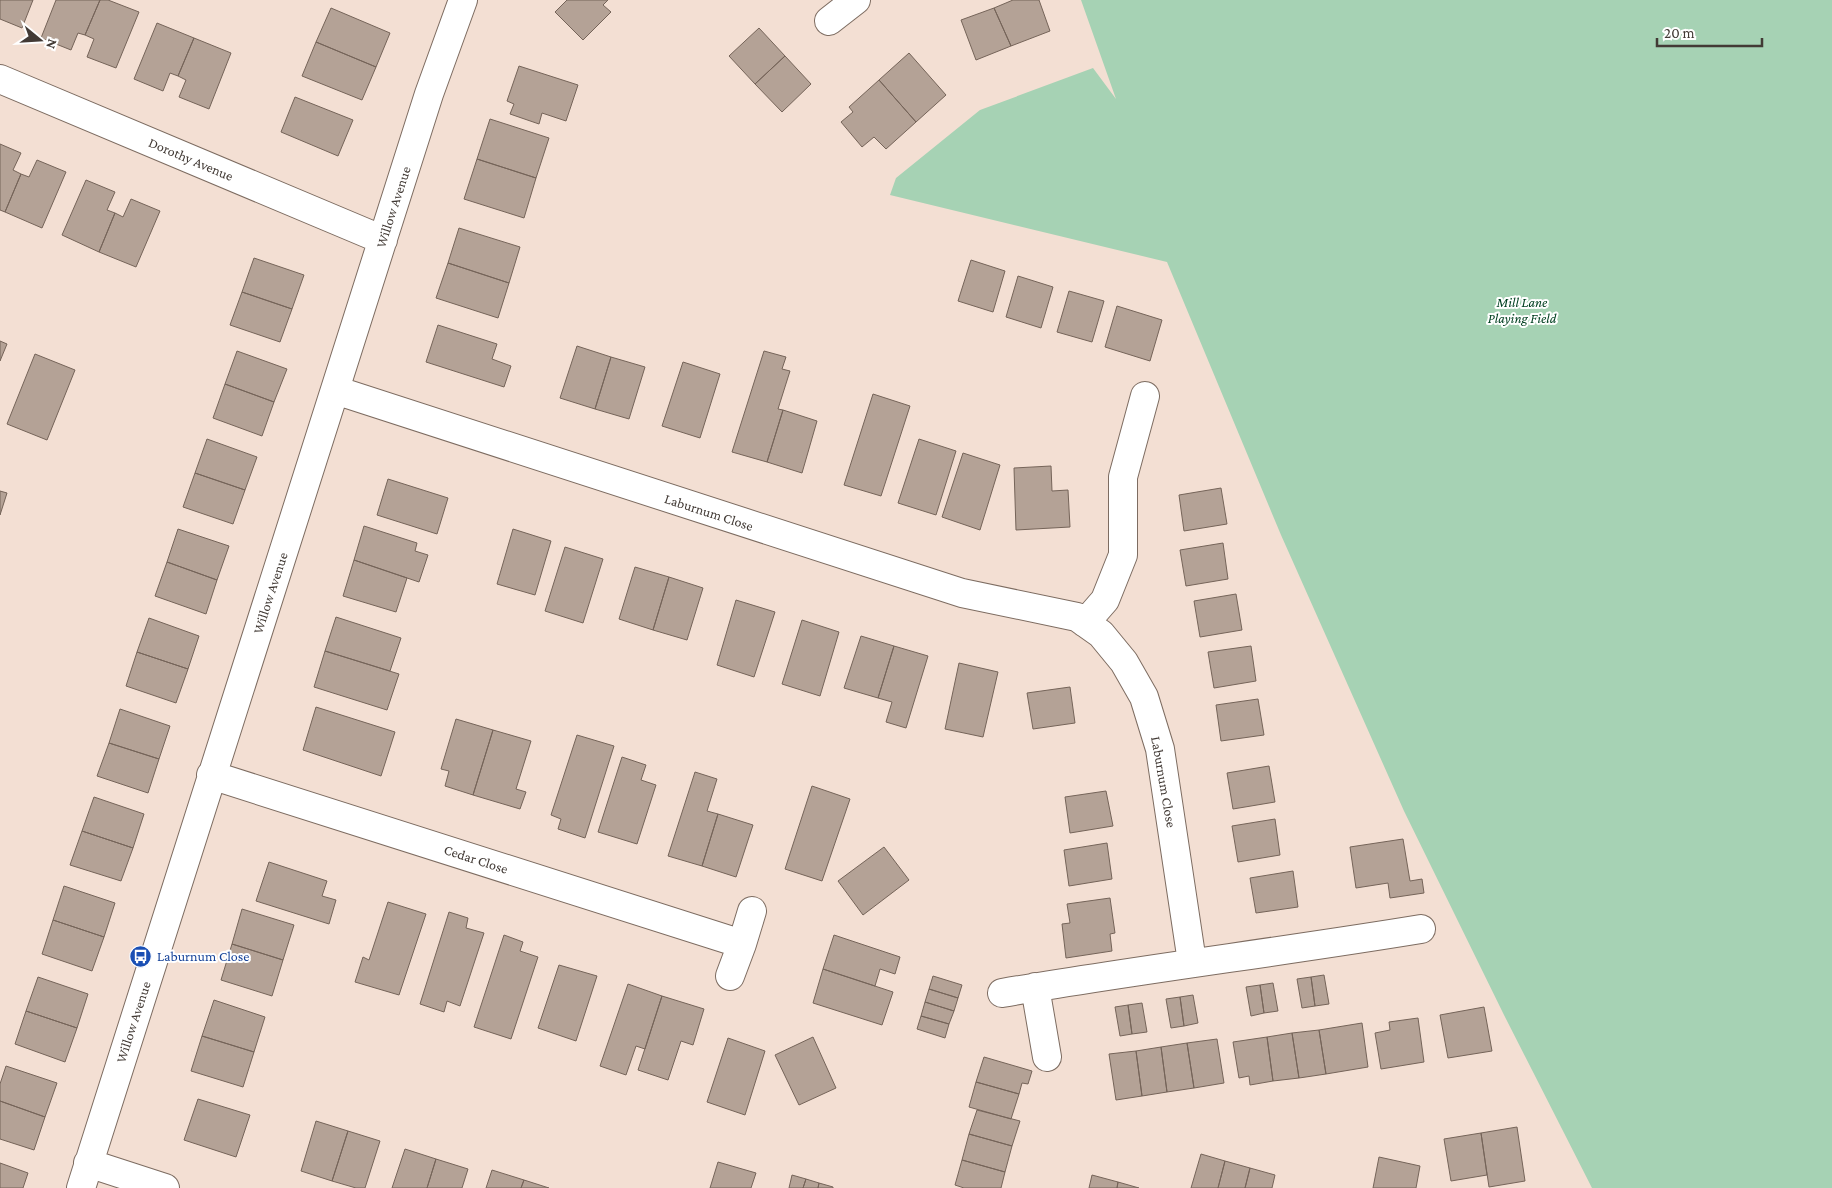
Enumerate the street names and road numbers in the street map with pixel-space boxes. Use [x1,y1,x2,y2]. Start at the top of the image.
street label: Dorothy Avenue [146,134,236,184]
street label: Willow Avenue [372,164,414,250]
street label: Laburnum Close [663,490,755,534]
street label: Willow Avenue [249,550,291,636]
street label: Laburnum Close [1148,735,1180,829]
street label: Cedar Close [442,841,510,877]
street label: Willow Avenue [112,979,154,1065]

